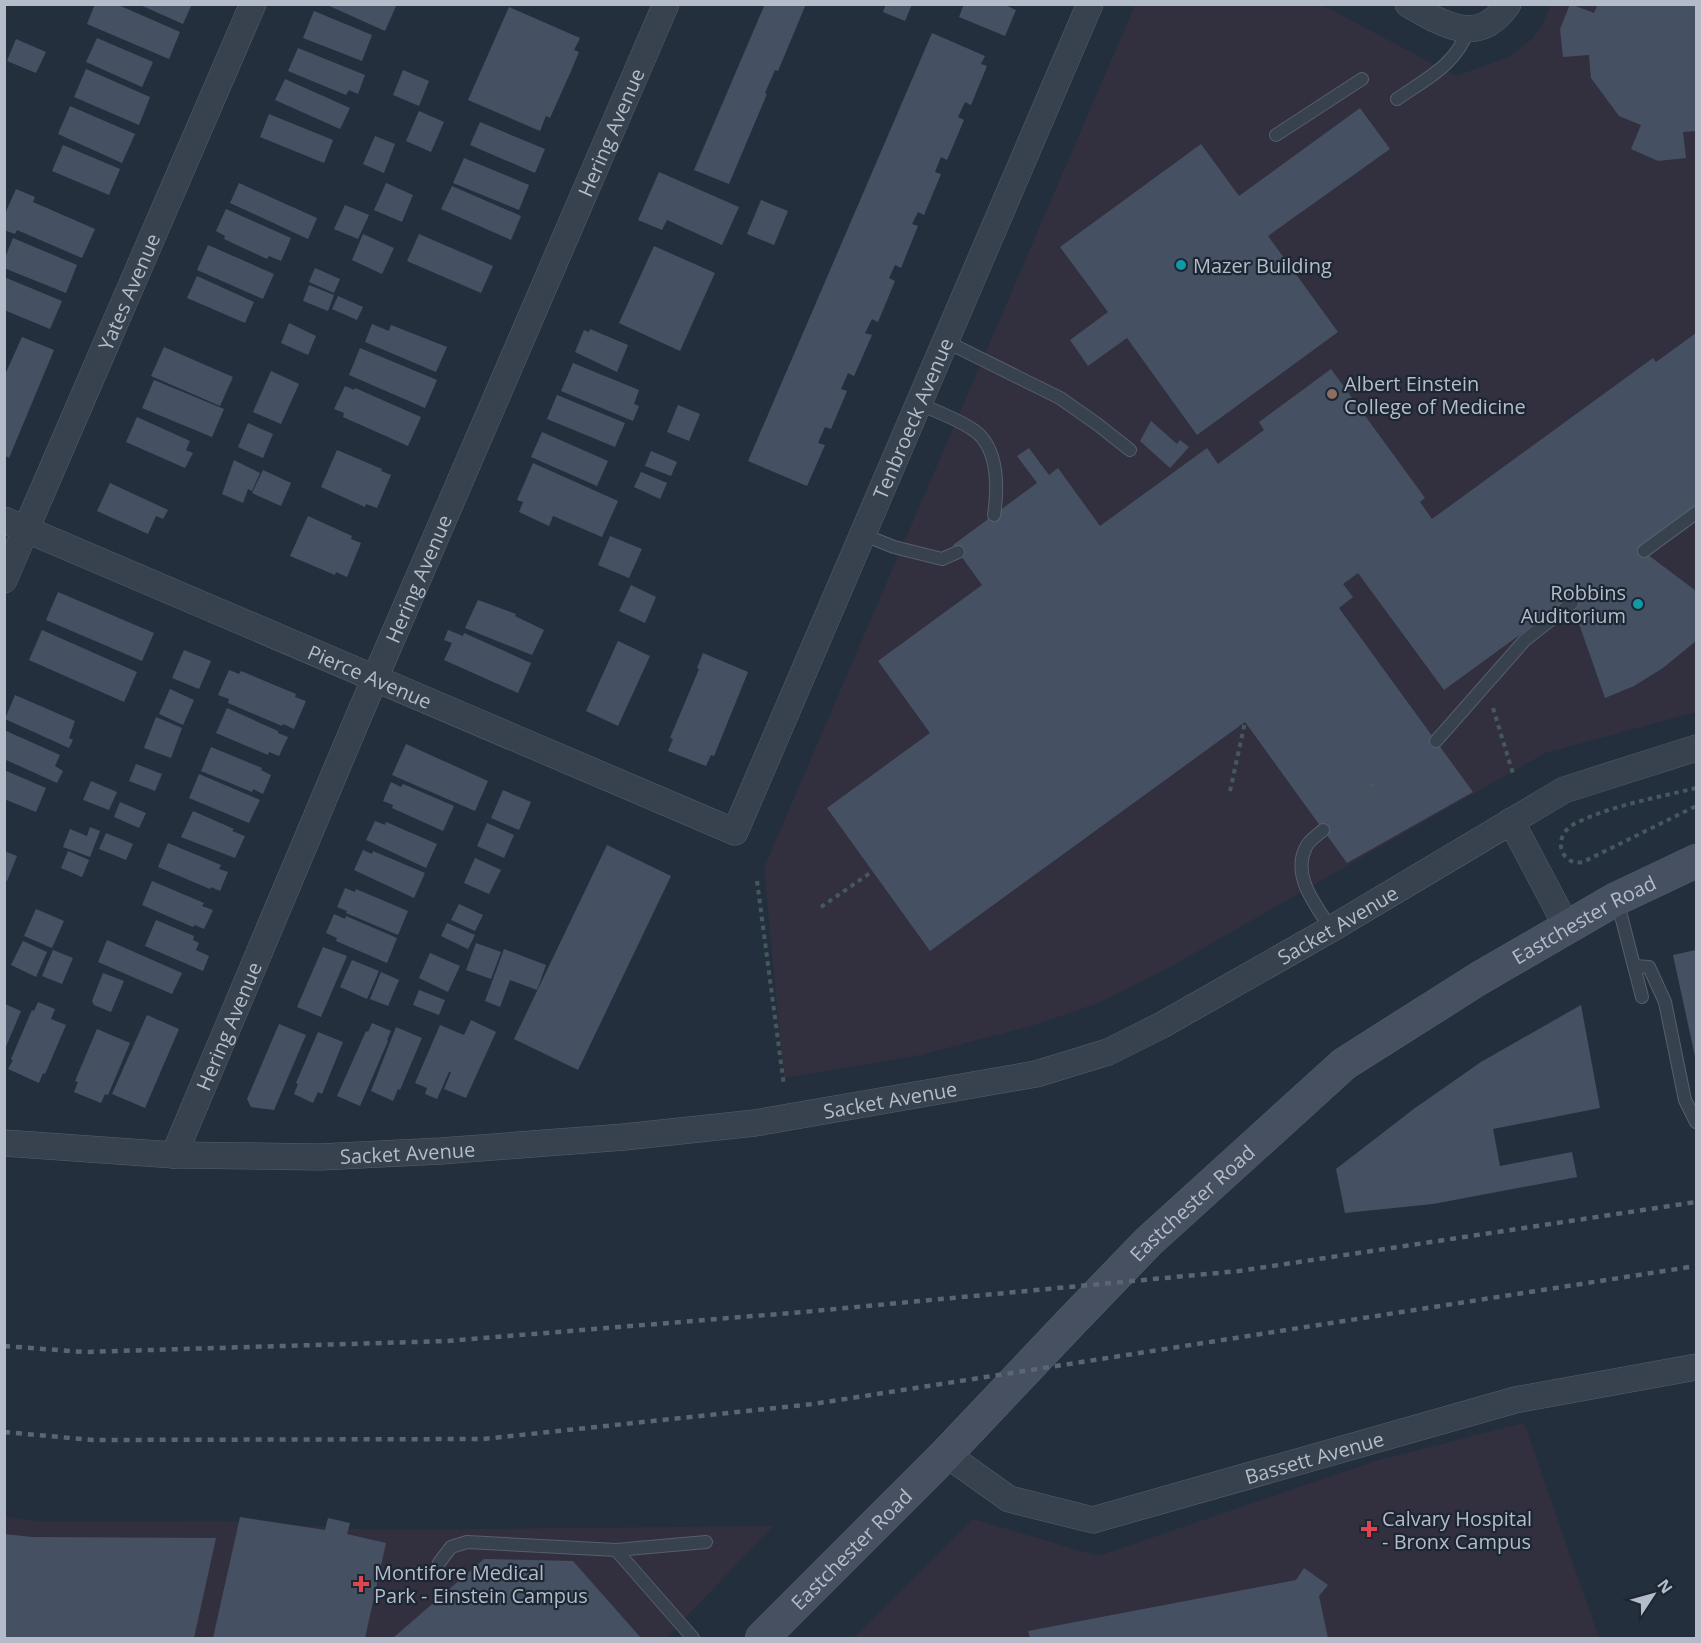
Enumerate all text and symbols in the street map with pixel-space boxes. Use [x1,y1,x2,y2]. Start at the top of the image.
street label: Hering Avenue [571,64,650,201]
street label: Yates Avenue [91,229,166,355]
place label: Mazer Building [1193,252,1332,279]
marker: Mazer Building [1174,258,1188,272]
street label: Tenbroeck Avenue [866,333,959,503]
place label: Albert Einstein College of Medicine [1344,370,1526,420]
marker: Albert Einstein College of Medicine [1325,387,1339,401]
street label: Hering Avenue [378,510,458,647]
place label: Robbins Auditorium [1521,579,1626,629]
marker: Robbins Auditorium [1631,597,1645,611]
street label: Pierce Avenue [304,638,436,715]
street label: Eastchester Road [1507,869,1660,970]
street label: Sacket Avenue [1272,879,1403,970]
street label: Hering Avenue [189,957,267,1094]
street label: Sacket Avenue [821,1075,959,1124]
street label: Sacket Avenue [339,1135,476,1170]
street label: Eastchester Road [1123,1138,1260,1267]
street label: Bassett Avenue [1242,1424,1387,1490]
street label: Eastchester Road [785,1482,918,1615]
place label: Calvary Hospital - Bronx Campus [1382,1505,1532,1555]
marker: Calvary Hospital - Bronx Campus [1360,1520,1378,1538]
place label: Montifore Medical Park - Einstein Campus [374,1559,588,1609]
north arrow [1623,1565,1683,1625]
text: N [1652,1574,1678,1598]
marker: Montifore Medical Park - Einstein Campus [352,1575,370,1593]

